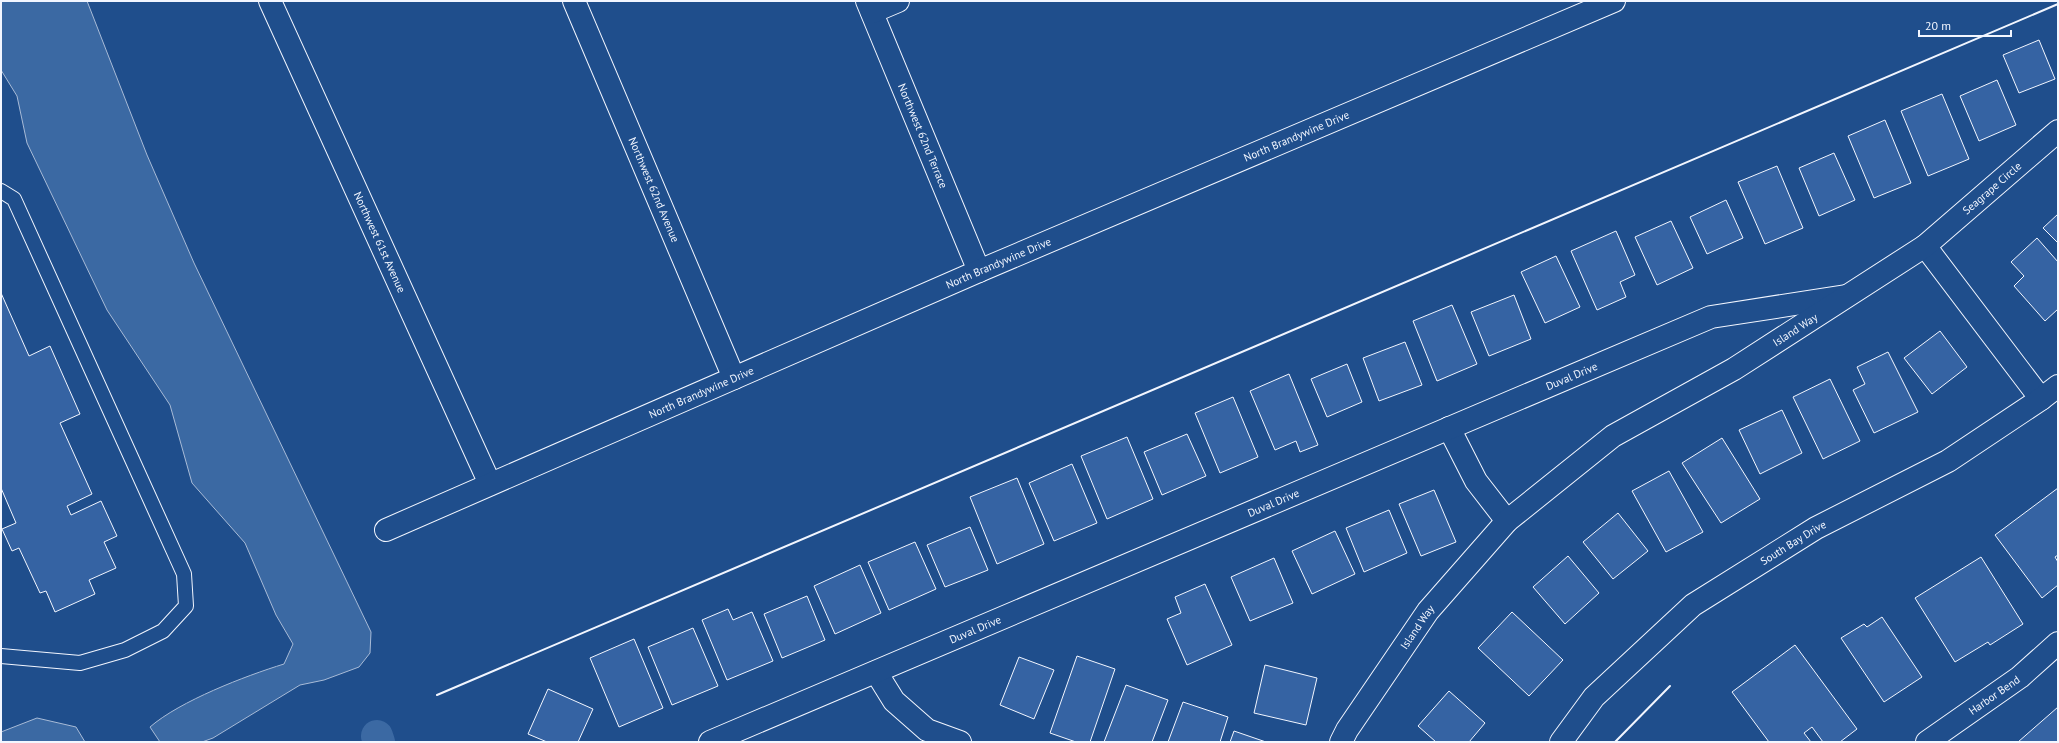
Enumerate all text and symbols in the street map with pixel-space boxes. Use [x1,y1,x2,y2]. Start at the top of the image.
scale bar [1919,12,2011,38]
text: 20 m [1925,18,1951,33]
street label: Northwest 62nd Terrace [895,81,951,191]
street label: North Brandywine Drive [1242,107,1352,165]
street label: Northwest 62nd Avenue [626,135,683,245]
street label: Seagrape Circle [1960,159,2025,217]
street label: Northwest 61st Avenue [351,189,409,295]
street label: North Brandywine Drive [943,234,1053,292]
street label: Island Way [1770,310,1821,349]
street label: Duval Drive [1544,359,1600,393]
street label: North Brandywine Drive [647,363,756,421]
street label: Duval Drive [1245,486,1302,520]
street label: South Bay Drive [1758,517,1829,568]
street label: Island Way [1397,601,1438,652]
street label: Duval Drive [947,612,1003,647]
street label: Harbor Bend [1966,672,2023,718]

